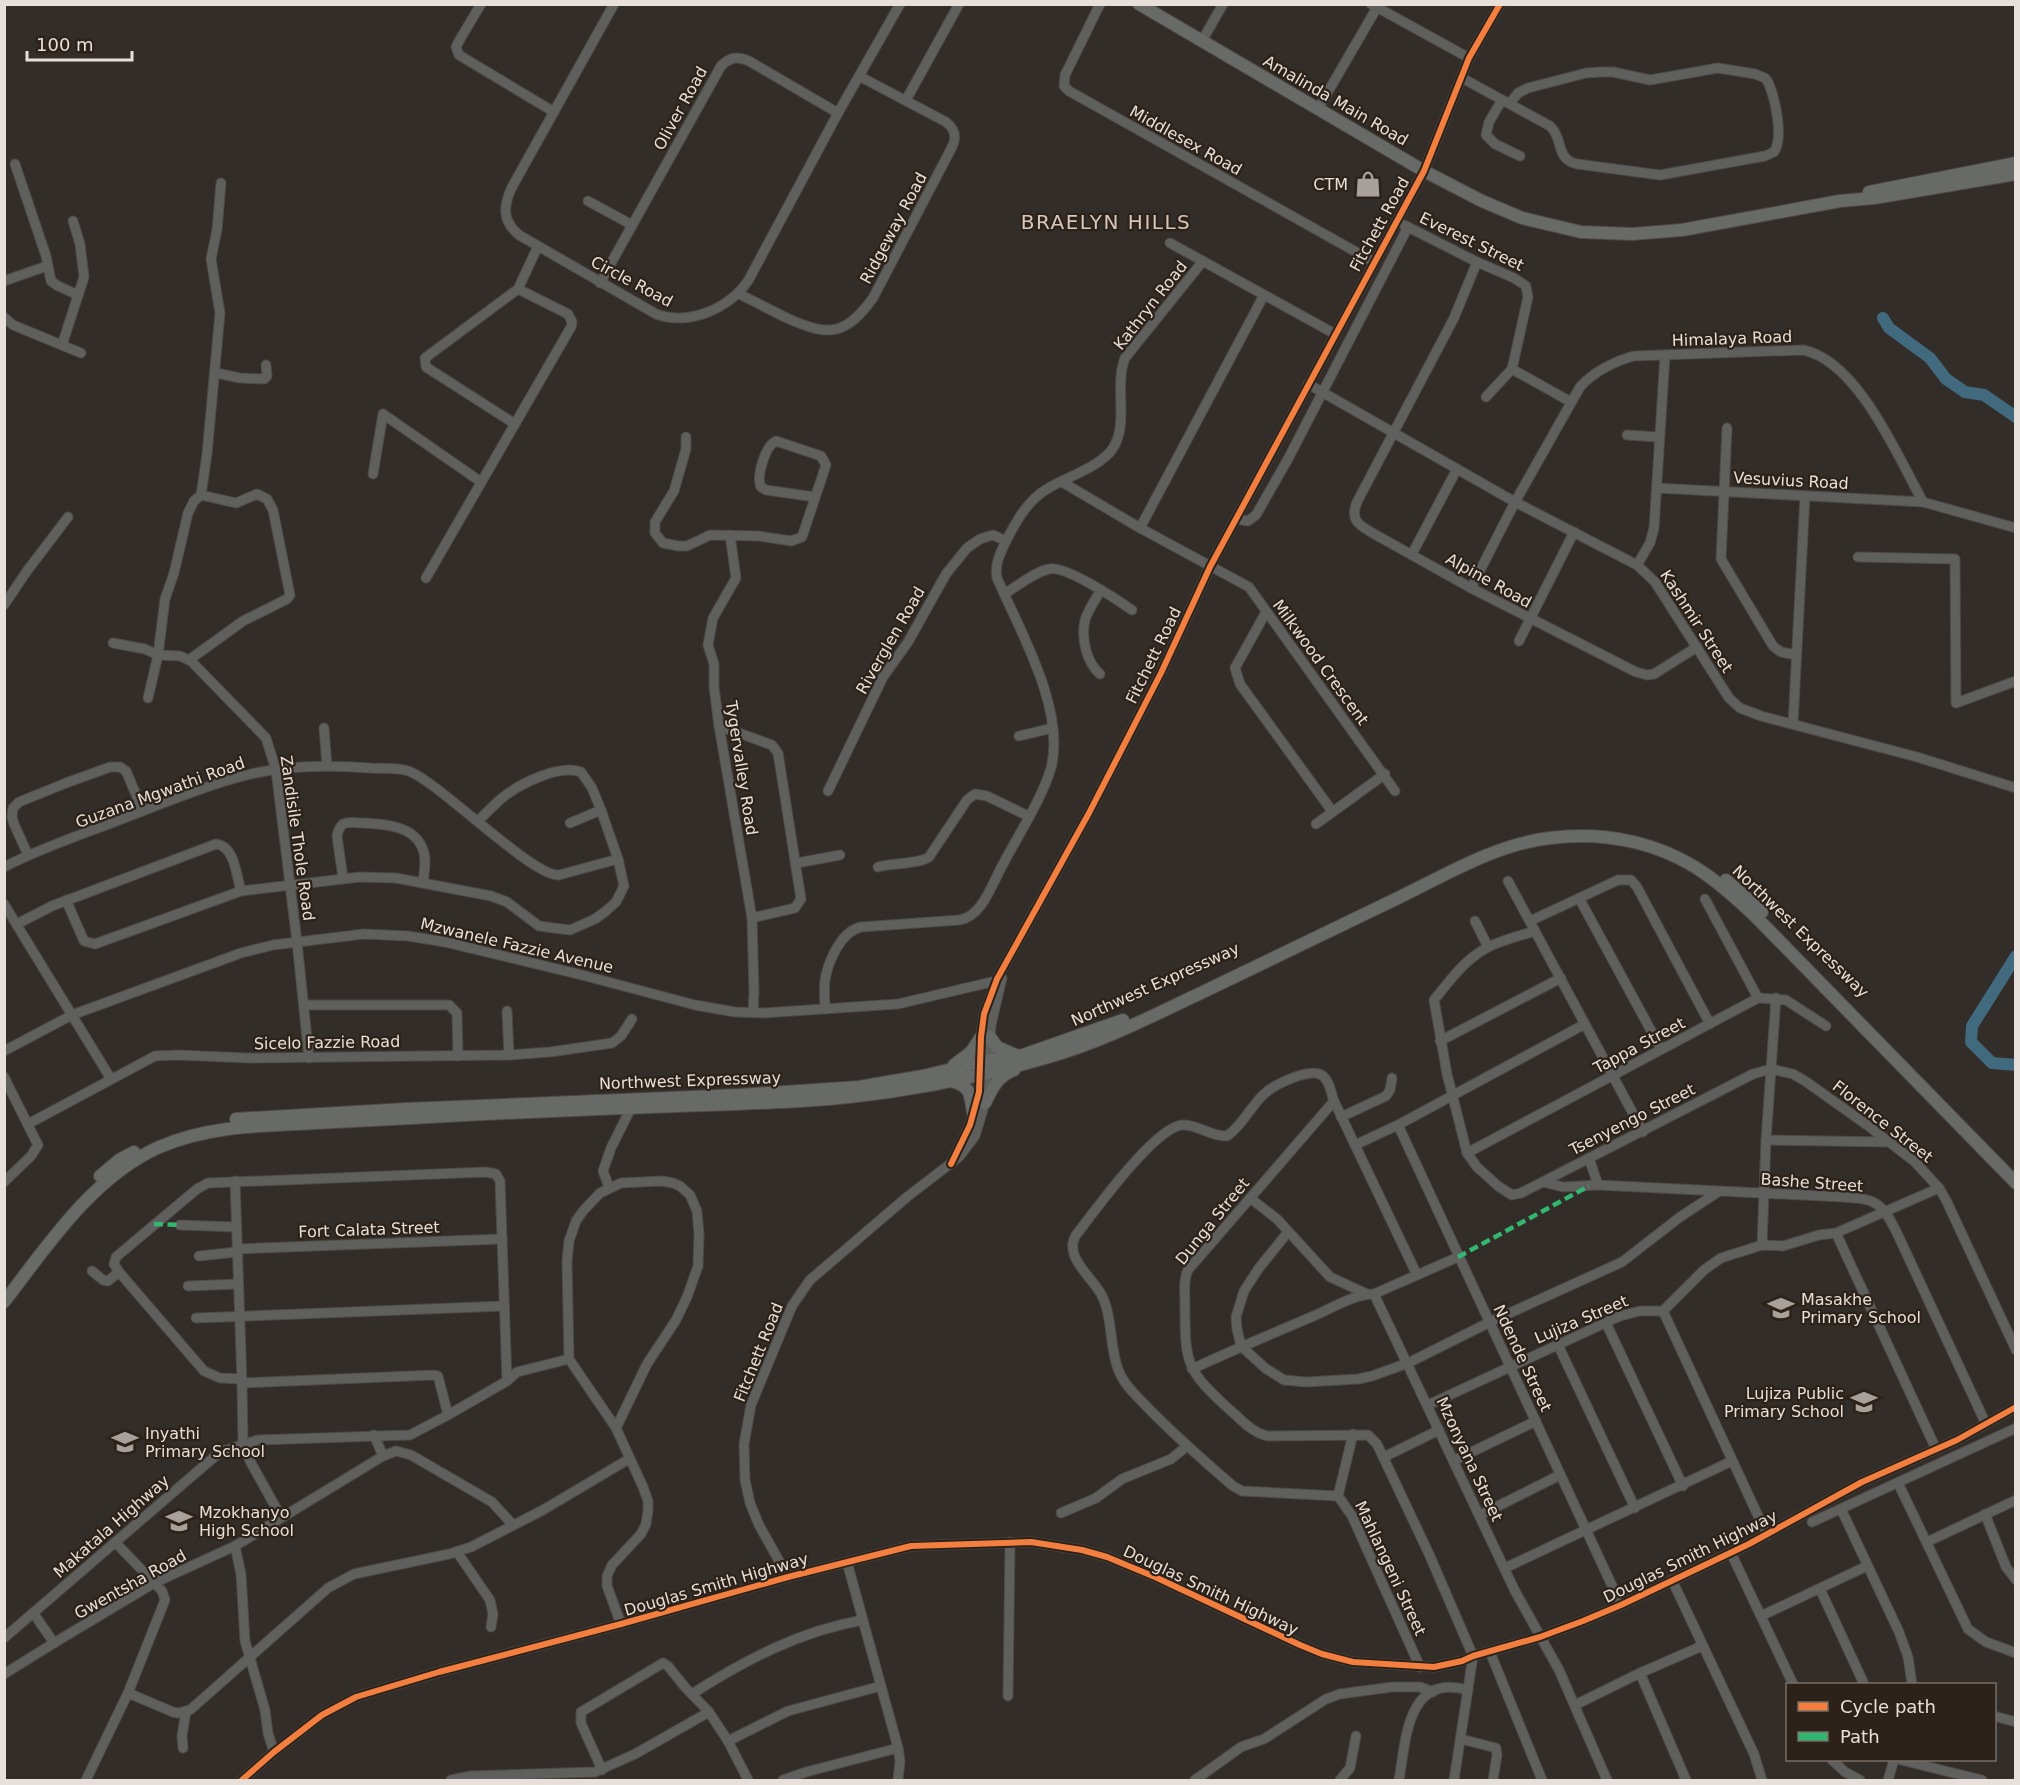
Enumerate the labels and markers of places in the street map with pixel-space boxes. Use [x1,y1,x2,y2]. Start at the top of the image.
shop icon: CTM [1353,169,1383,199]
place label: CTM [1313,175,1348,194]
place label: Masakhe Primary School [1801,1290,1921,1327]
school or university icon: Masakhe Primary School [1766,1293,1796,1323]
place label: Lujiza Public Primary School [1724,1384,1844,1421]
school or university icon: Lujiza Public Primary School [1849,1387,1879,1417]
place label: Inyathi Primary School [145,1424,265,1461]
school or university icon: Inyathi Primary School [110,1427,140,1457]
place label: Mzokhanyo High School [199,1503,294,1540]
school or university icon: Mzokhanyo High School [164,1506,194,1536]

